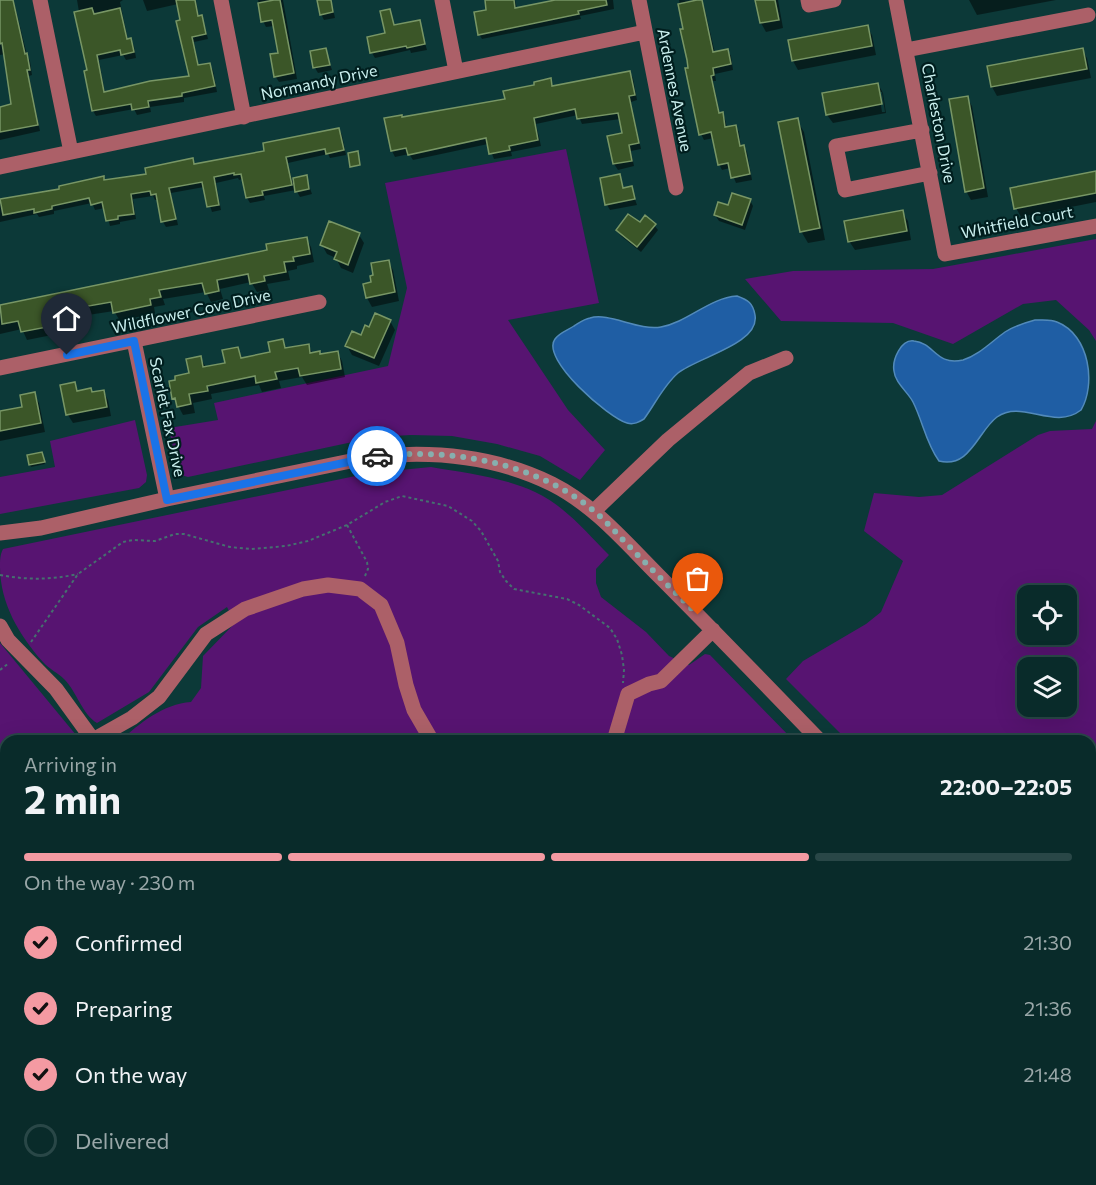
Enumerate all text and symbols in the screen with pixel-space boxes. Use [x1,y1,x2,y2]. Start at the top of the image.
street label: Ardennes Avenue [654,27,697,153]
street label: Normandy Drive [259,60,379,103]
street label: Charleston Drive [919,61,960,184]
street label: Whitfield Court [959,201,1075,242]
street label: Wildflower Cove Drive [110,284,272,337]
pin [41,293,92,355]
icon: home [50,302,83,335]
street label: Scarlet Fax Drive [147,355,190,478]
courier [347,426,407,486]
icon: car [361,440,394,473]
pin [672,553,723,615]
icon: bag [681,562,714,595]
map controls [1017,585,1077,717]
button: locate [1017,585,1077,645]
button: layers [1017,657,1077,717]
text: Arriving in [24,752,117,776]
text: 22:00–22:05 [940,773,1072,800]
text: 2 min [24,774,121,822]
text: On the way · 230 m [24,870,195,894]
icon: check [24,926,57,959]
text: Confirmed [75,929,182,956]
text: 21:30 [1023,930,1072,954]
icon: check [24,992,57,1025]
text: Preparing [75,995,172,1022]
text: 21:36 [1024,996,1072,1020]
icon: check [24,1058,57,1091]
text: On the way [75,1061,187,1088]
text: 21:48 [1024,1062,1072,1086]
text: Delivered [75,1127,169,1154]

